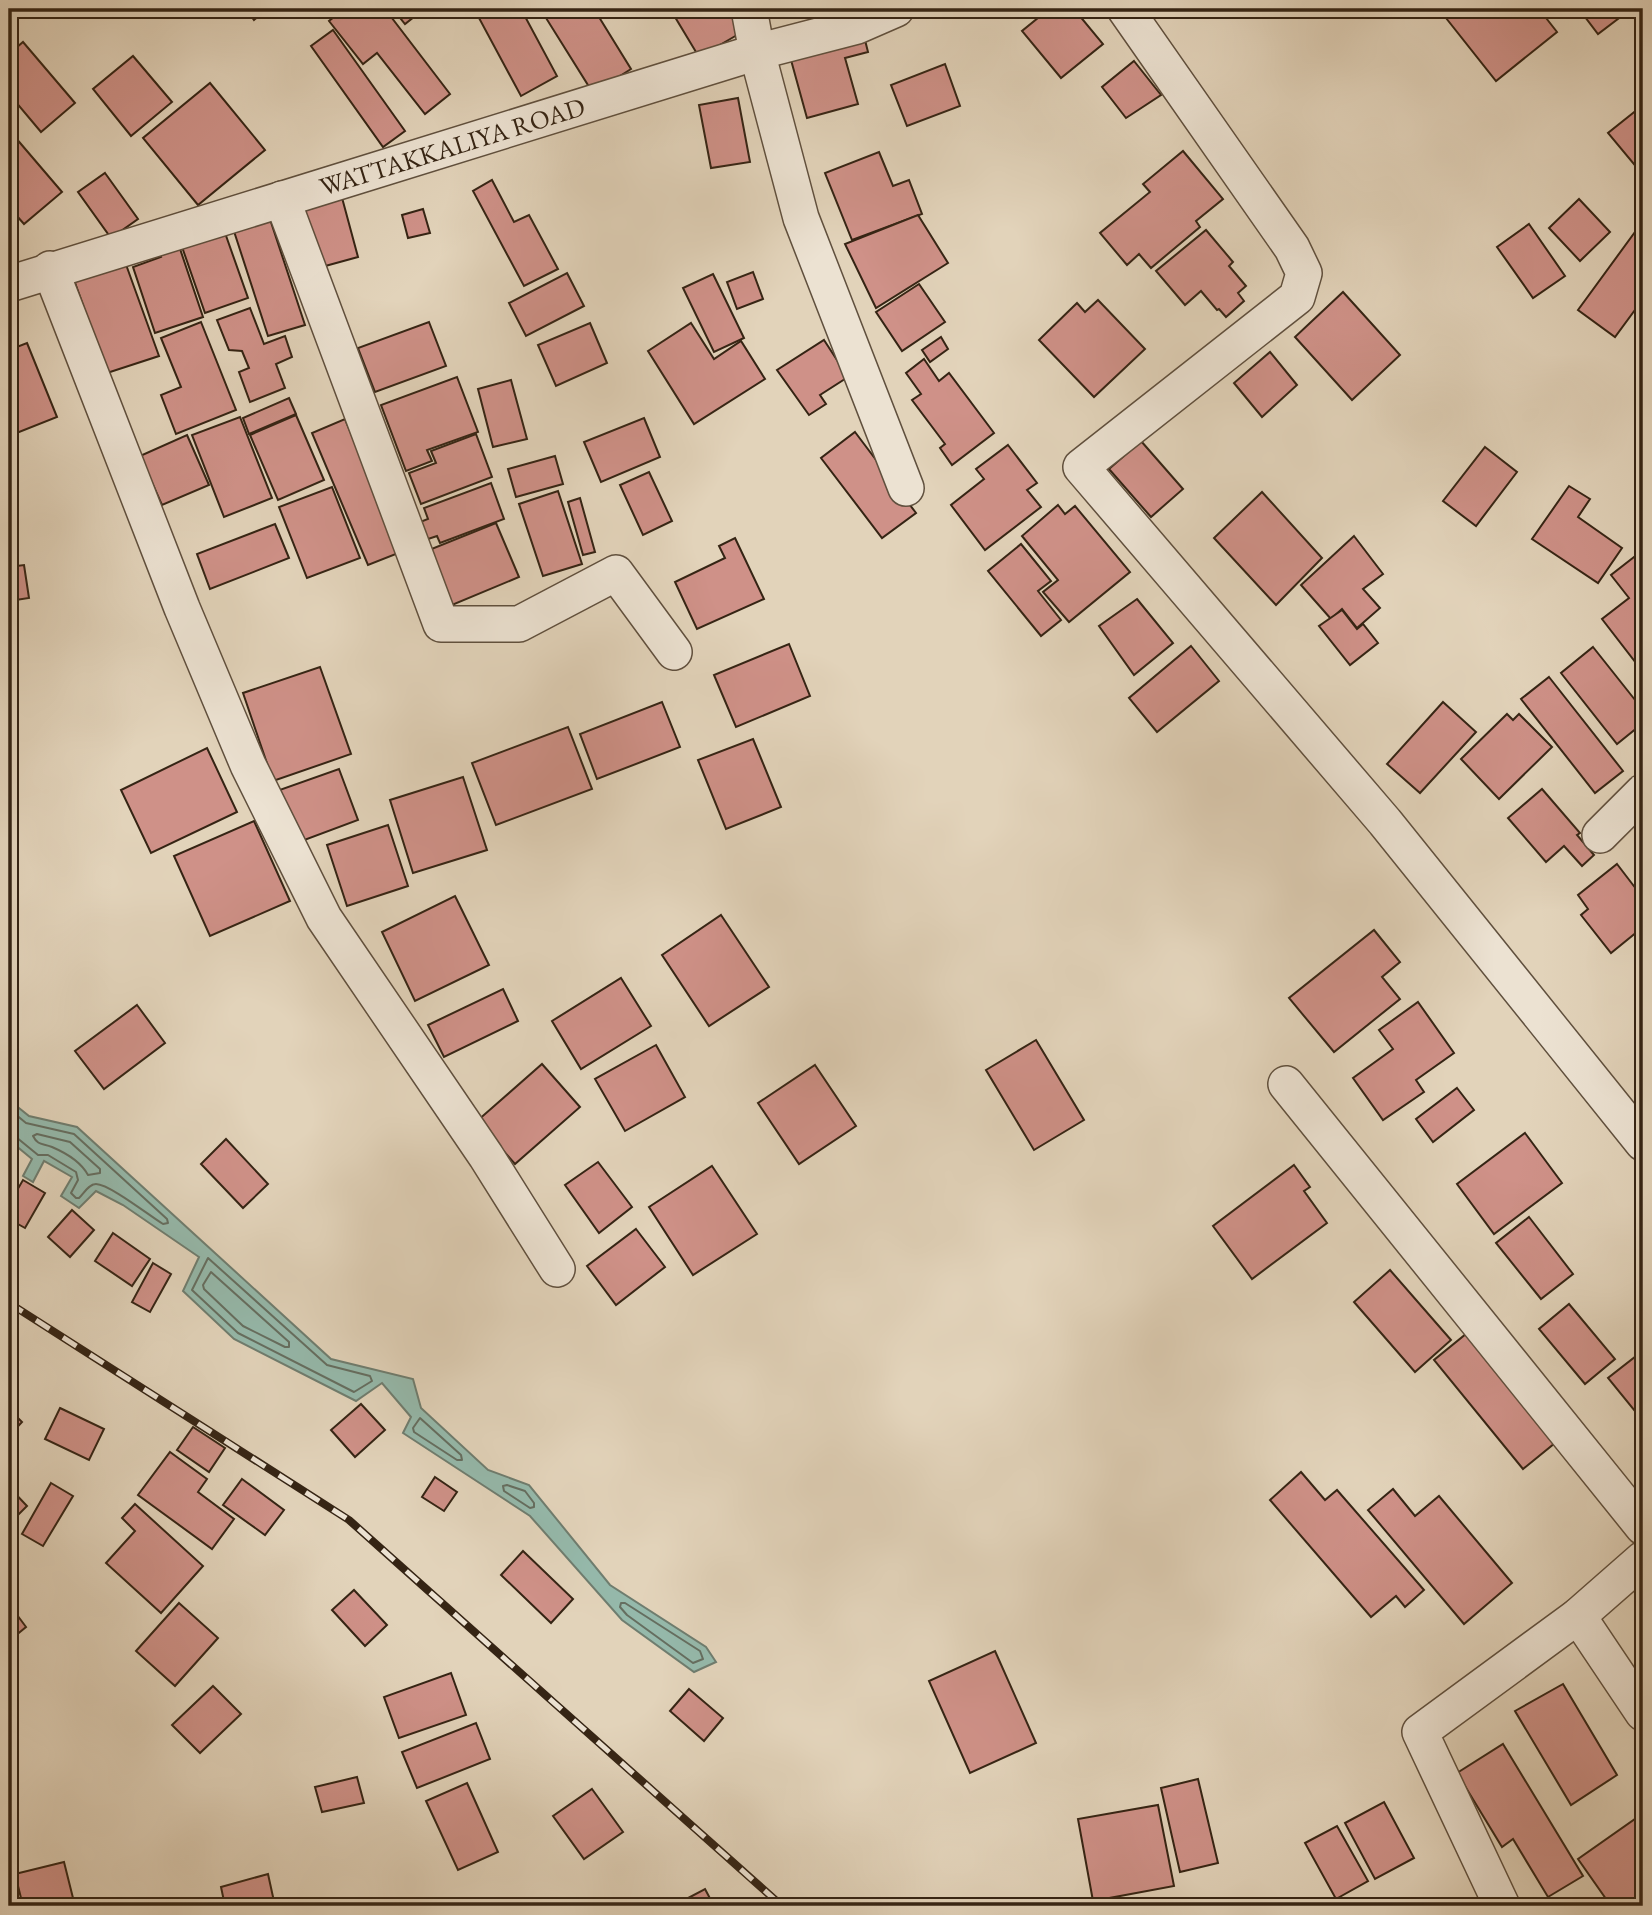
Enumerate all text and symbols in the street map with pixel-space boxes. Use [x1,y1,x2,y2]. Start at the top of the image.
street label: WATTAKKALIYA ROAD [315,89,589,204]

